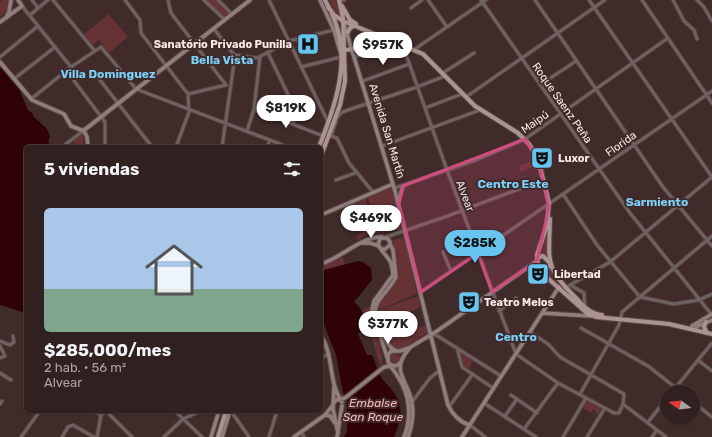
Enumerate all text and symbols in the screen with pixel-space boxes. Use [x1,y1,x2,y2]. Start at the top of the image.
hospital icon: Sanatório Privado Punilla [295,31,321,57]
pin: $957K [355,32,411,66]
text: $957K [362,37,404,52]
place label: Sanatório Privado Punilla [154,38,292,51]
district label: Bella Vista [191,53,253,67]
street label: Roque Saenz Peña [529,60,595,146]
district label: Villa Dominguez [60,67,156,81]
street label: Avenida San Martín [366,82,408,180]
pin: $819K [258,95,314,129]
text: $819K [266,100,306,115]
street label: Maipú [519,108,551,136]
street label: Florida [603,129,639,159]
theatre icon: Luxor [529,145,555,171]
place label: Luxor [558,152,590,165]
icon: filters [281,158,303,180]
text: 5 viviendas [44,159,139,179]
district label: Centro Este [477,177,549,191]
street label: Alvear [453,179,477,214]
district label: Sarmiento [626,195,688,209]
pin: $469K [343,205,399,239]
text: $469K [350,210,392,225]
pin: $285K [447,230,503,264]
icon: home [138,234,210,306]
text: $285K [454,235,496,250]
theatre icon: Libertad [525,261,551,287]
place label: Libertad [554,268,601,281]
theatre icon: Teatro Melos [456,289,482,315]
place label: Teatro Melos [484,296,554,309]
pin: $377K [360,311,416,345]
text: $377K [368,316,408,331]
district label: Centro [495,330,537,344]
text: $285,000/mes [44,340,171,360]
text: 2 hab. · 56 m² [44,360,126,375]
text: Alvear [44,375,82,390]
north arrow [660,385,700,425]
map controls [660,385,700,425]
water label: Embalse San Roque [343,396,404,424]

